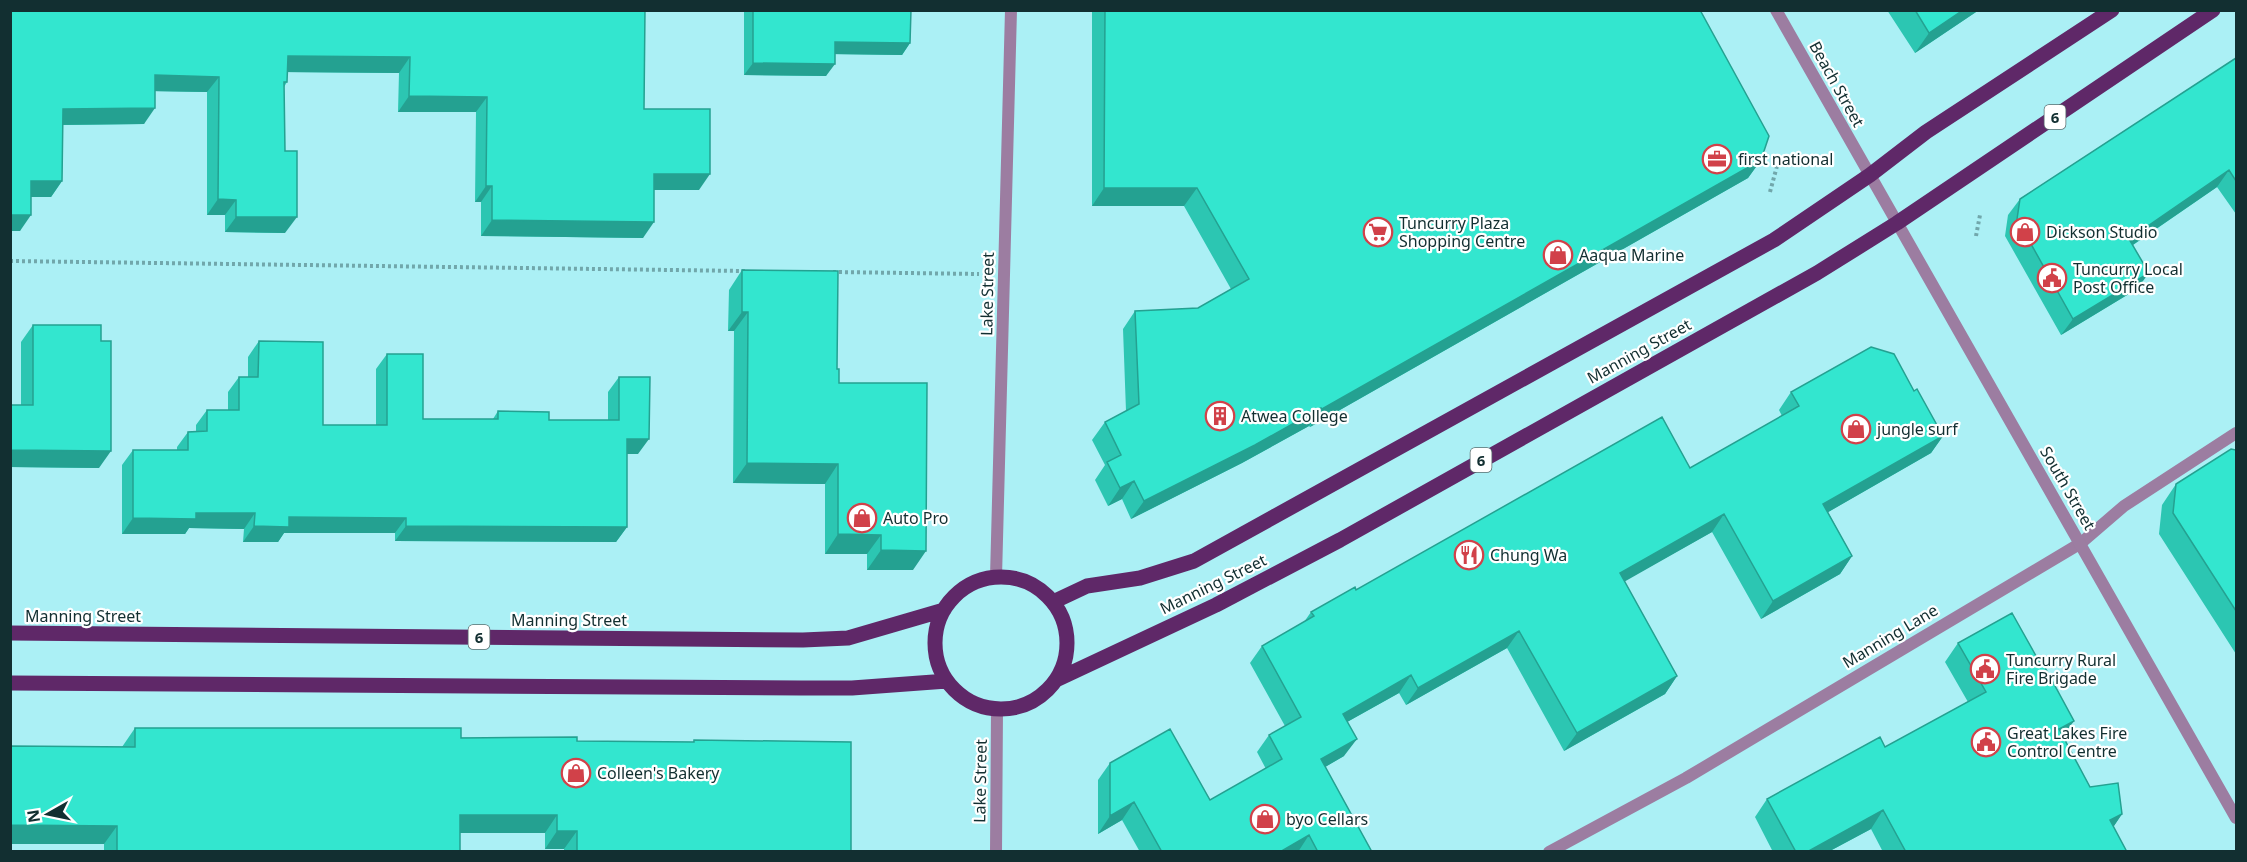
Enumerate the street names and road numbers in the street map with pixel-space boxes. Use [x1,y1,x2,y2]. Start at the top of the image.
street label: Beach Street [1804,37,1870,131]
road number: 6 [2044,105,2066,129]
street label: Lake Street [975,252,999,336]
street label: Manning Street [1583,313,1695,389]
street label: South Street [2035,442,2101,534]
road number: 6 [1470,448,1492,472]
street label: Manning Street [1156,549,1270,619]
street label: Manning Lane [1838,599,1942,673]
street label: Manning Street [25,605,141,627]
street label: Manning Street [511,609,627,631]
road number: 6 [468,625,490,649]
street label: Lake Street [968,739,992,823]

